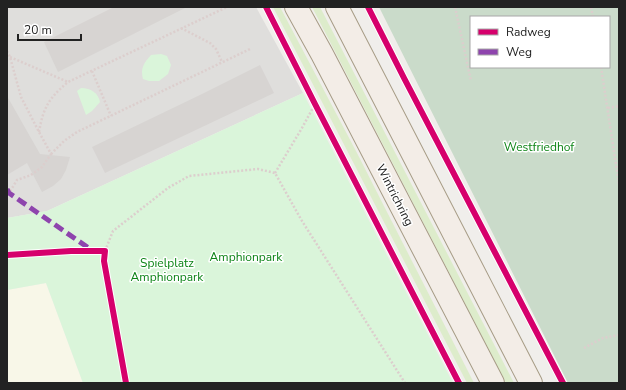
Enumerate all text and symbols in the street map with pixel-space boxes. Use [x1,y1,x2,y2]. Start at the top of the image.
scale bar [18,16,81,42]
legend [470,16,610,68]
text: 20 m [24,22,52,38]
text: Radweg [506,24,551,40]
text: Weg [506,44,532,60]
park label: Westfriedhof [504,139,575,155]
street label: Wintrichring [373,161,417,229]
park label: Amphionpark [210,249,283,265]
park label: Spielplatz Amphionpark [131,255,204,285]

